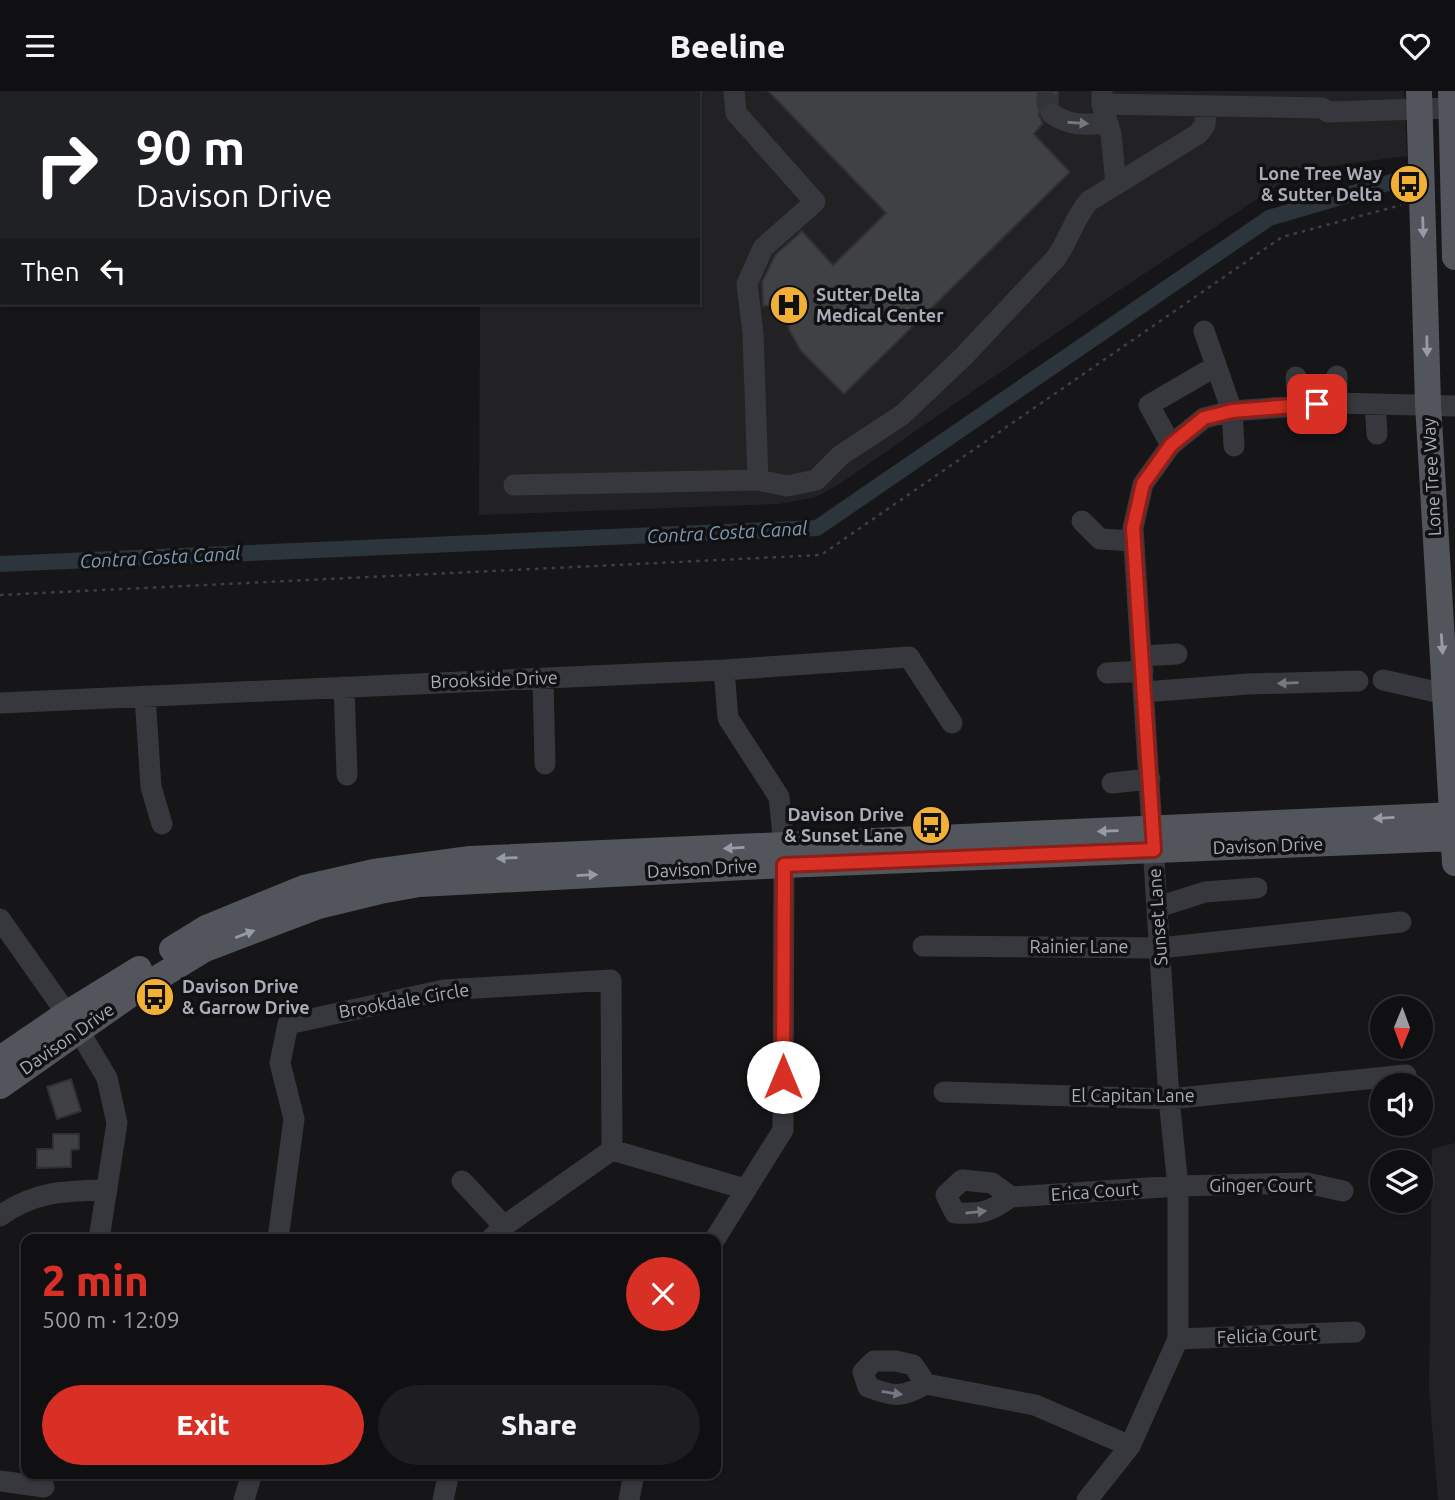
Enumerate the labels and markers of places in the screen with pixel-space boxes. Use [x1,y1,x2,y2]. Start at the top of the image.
place label: Lone Tree Way & Sutter Delta [1258,163,1382,204]
bus stop icon: Lone Tree Way & Sutter Delta [1388,163,1430,205]
hospital icon: Sutter Delta Medical Center [768,284,810,326]
place label: Sutter Delta Medical Center [816,284,944,325]
pin [1287,374,1347,434]
place label: Davison Drive & Sunset Lane [784,804,904,845]
bus stop icon: Davison Drive & Sunset Lane [910,804,952,846]
bus stop icon: Davison Drive & Garrow Drive [134,976,176,1018]
place label: Davison Drive & Garrow Drive [182,976,310,1017]

